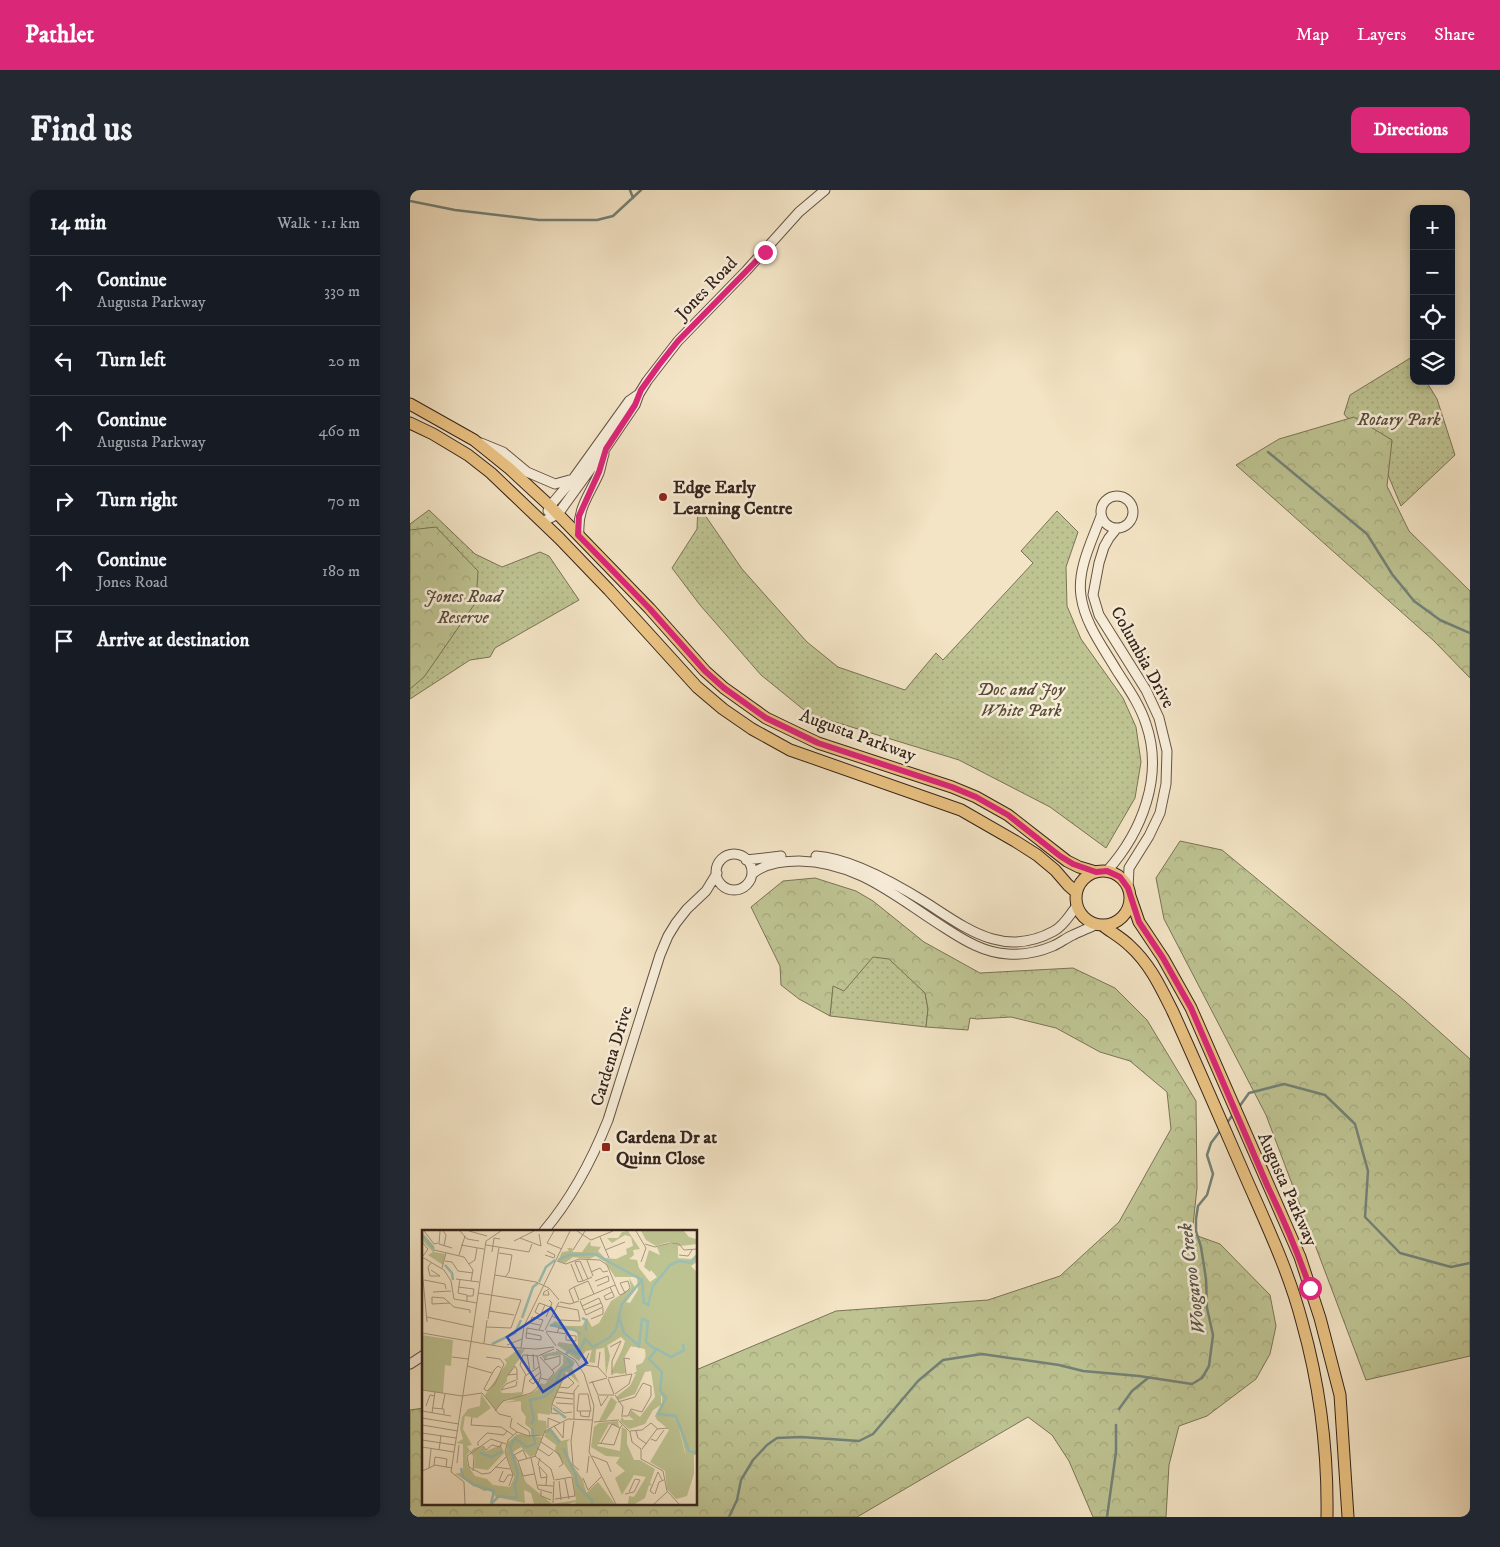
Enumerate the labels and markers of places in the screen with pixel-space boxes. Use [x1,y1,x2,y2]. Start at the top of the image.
place label: Edge Early Learning Centre [673,477,793,520]
marker: Edge Early Learning Centre [657,491,669,503]
place label: Cardena Dr at Quinn Close [616,1127,717,1170]
marker: Cardena Dr at Quinn Close [600,1141,612,1153]

